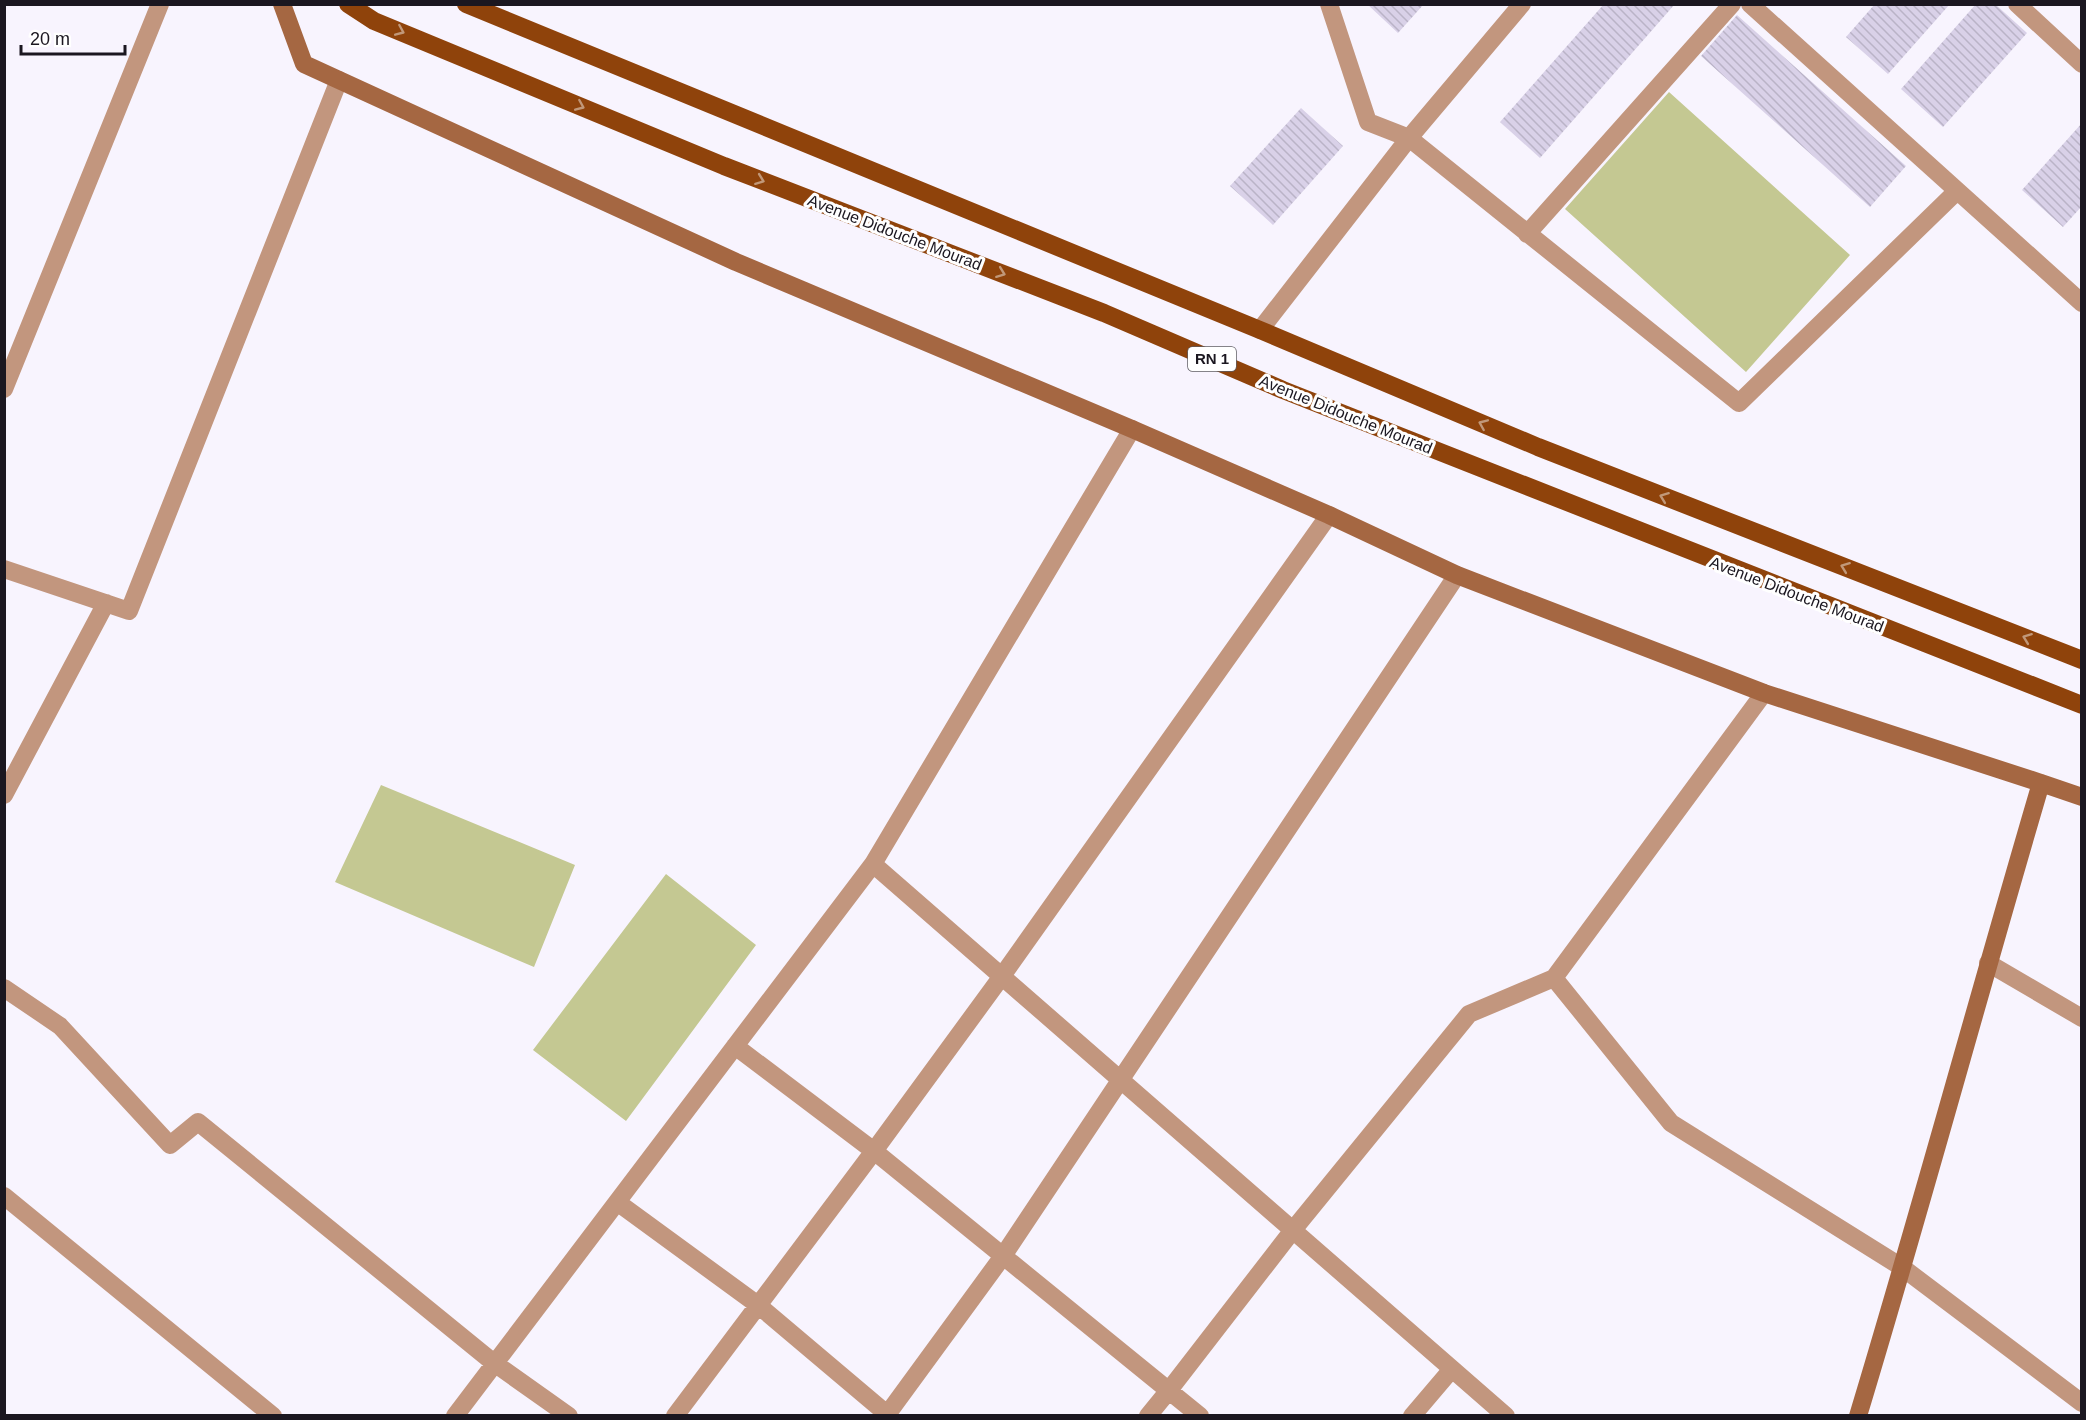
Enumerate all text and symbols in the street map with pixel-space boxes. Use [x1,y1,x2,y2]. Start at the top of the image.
scale bar [21,18,124,56]
one-way arrow [393,24,404,36]
text: 20 m [30,29,70,49]
one-way arrow [573,99,584,111]
one-way arrow [754,173,765,185]
street label: Avenue Didouche Mourad [806,191,984,274]
one-way arrow [994,266,1005,278]
road number: RN 1 [1188,347,1236,371]
street label: Avenue Didouche Mourad [1257,372,1435,457]
one-way arrow [1478,419,1489,431]
one-way arrow [1659,491,1669,504]
street label: Avenue Didouche Mourad [1708,553,1886,636]
one-way arrow [1841,562,1851,575]
one-way arrow [2022,633,2033,646]

